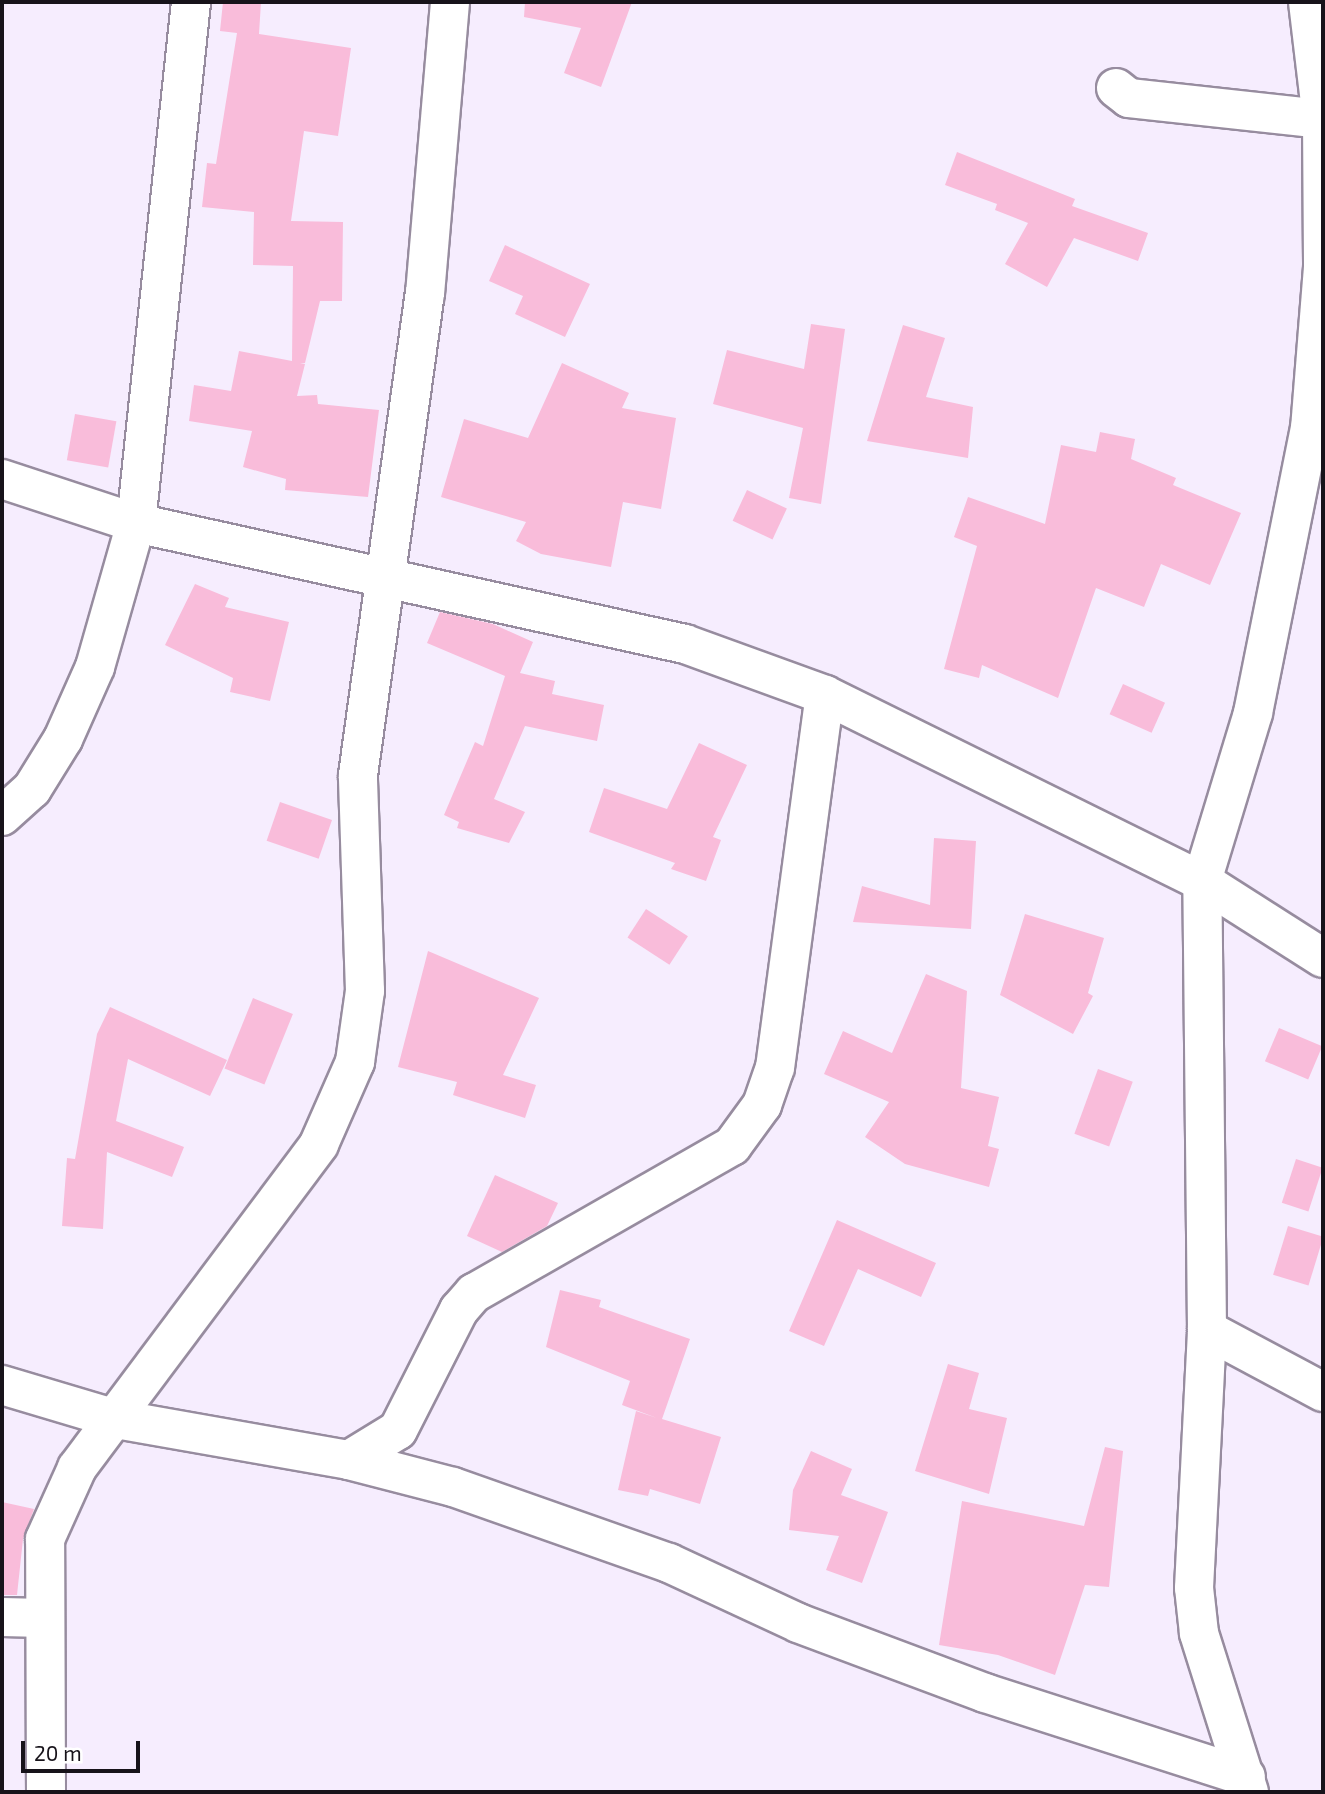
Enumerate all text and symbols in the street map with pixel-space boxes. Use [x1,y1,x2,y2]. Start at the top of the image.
scale bar [24,1728,144,1772]
text: 20 m [34,1740,82,1765]

